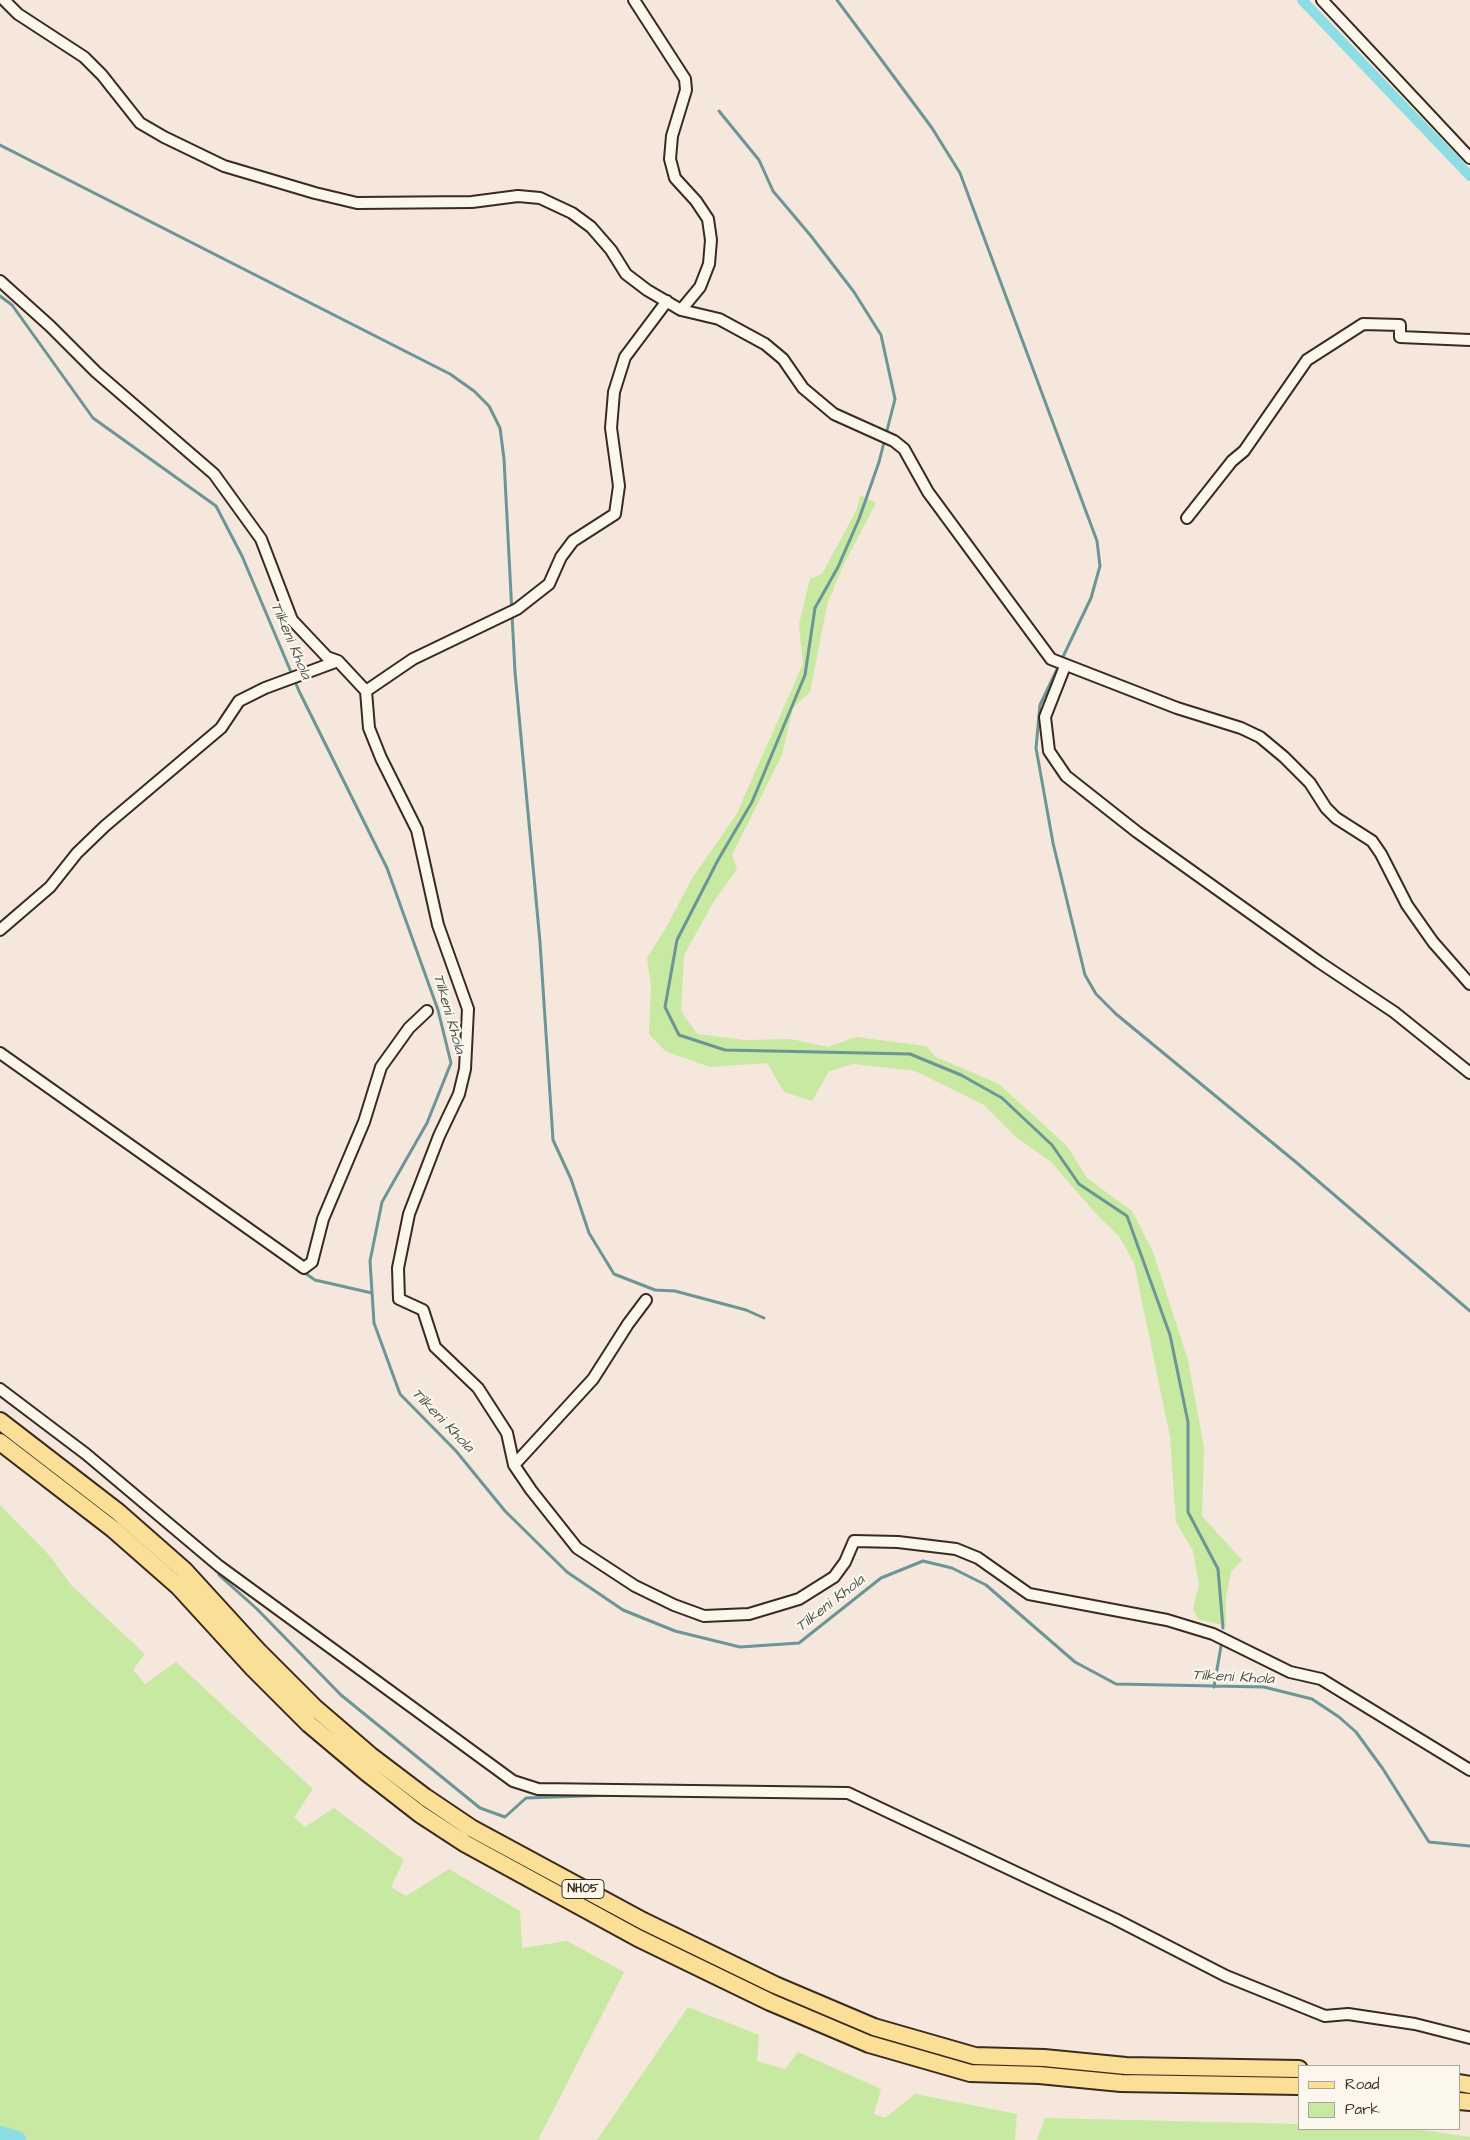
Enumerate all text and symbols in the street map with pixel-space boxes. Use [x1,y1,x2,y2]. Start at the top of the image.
water label: Tilkeni Khola [266,600,314,682]
water label: Tilkeni Khola [428,972,468,1056]
water label: Tilkeni Khola [407,1385,477,1457]
water label: Tilkeni Khola [793,1572,869,1636]
water label: Tilkeni Khola [1192,1667,1274,1689]
road number: NH05 [562,1880,604,1898]
legend [1298,2065,1460,2130]
text: Road [1345,2074,1379,2095]
text: Park [1345,2099,1380,2120]

